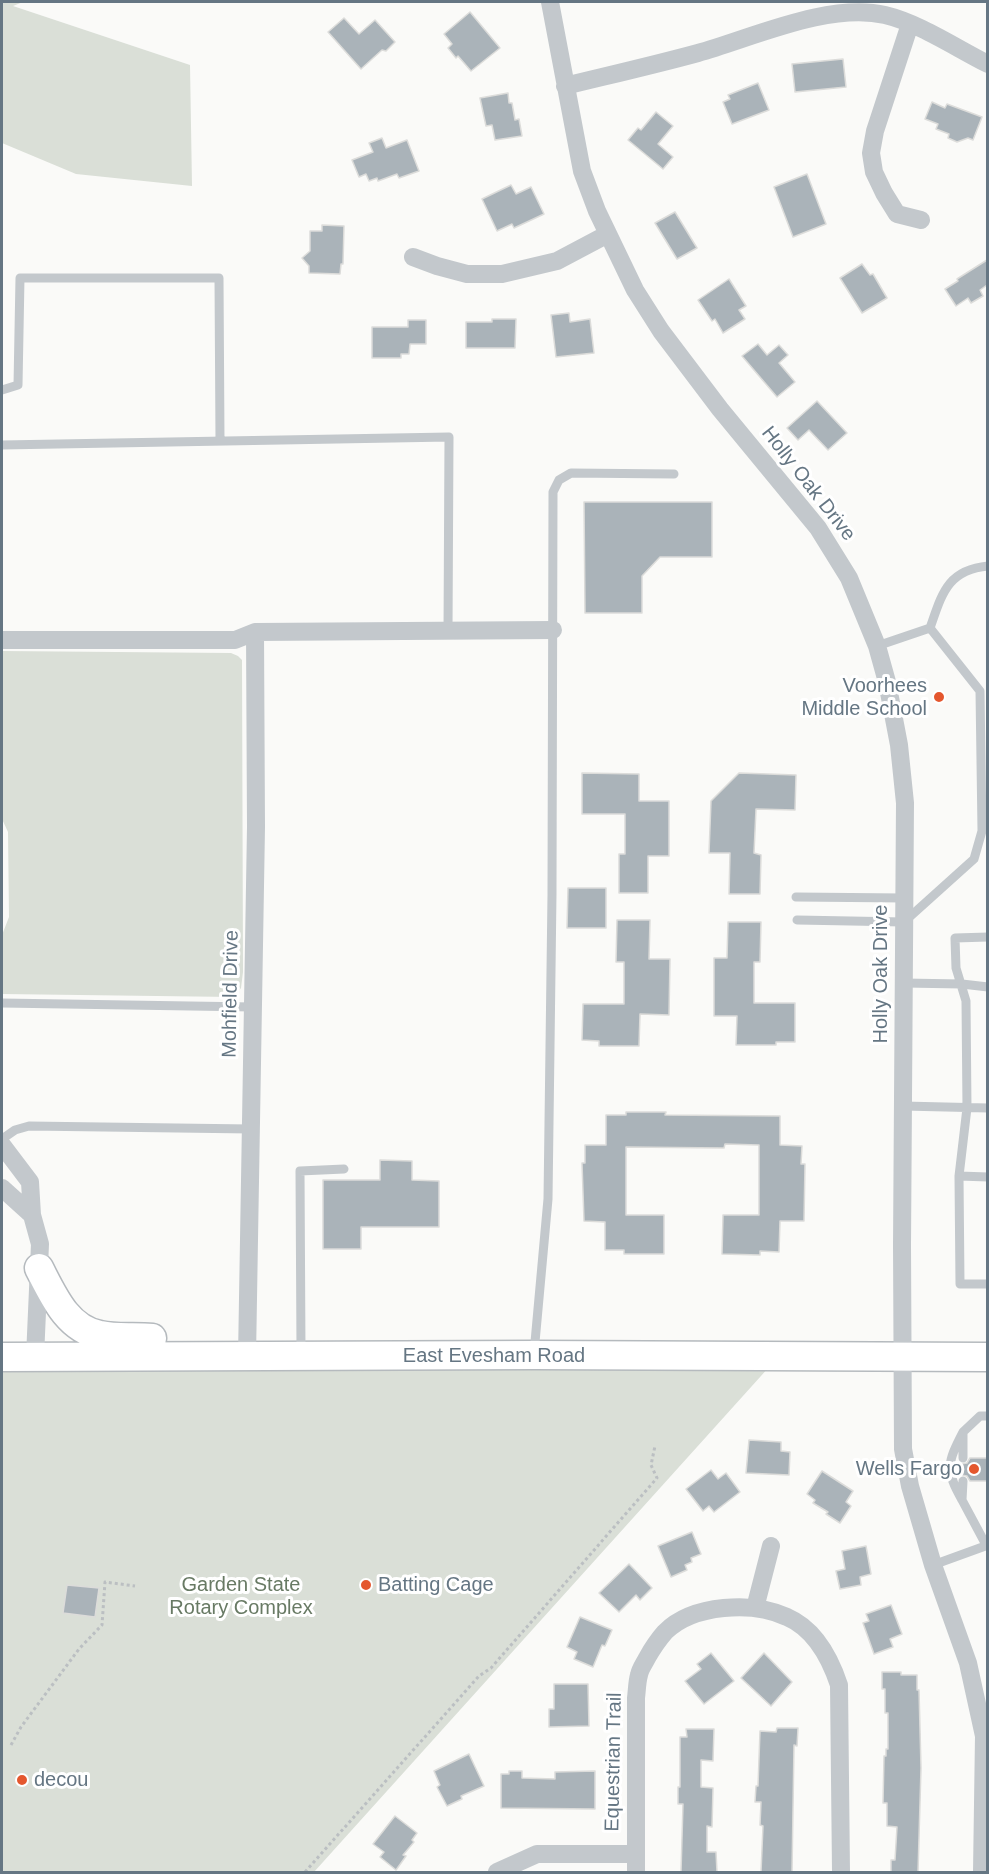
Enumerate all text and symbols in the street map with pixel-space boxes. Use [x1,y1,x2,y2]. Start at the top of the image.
street label: Holly Oak Drive [756,422,860,546]
place label: Voorhees Middle School [801,674,927,721]
marker: Voorhees Middle School [932,690,946,704]
street label: Holly Oak Drive [869,905,893,1043]
street label: Mohfield Drive [218,930,244,1058]
street label: East Evesham Road [403,1344,585,1368]
place label: Wells Fargo [856,1457,962,1481]
marker: Wells Fargo [967,1462,981,1476]
park label: Garden State Rotary Complex [169,1573,313,1620]
place label: Batting Cage [378,1573,494,1597]
marker: Batting Cage [359,1578,373,1592]
street label: Equestrian Trail [601,1692,627,1832]
place label: decou [34,1768,88,1792]
marker: decou [15,1773,29,1787]

